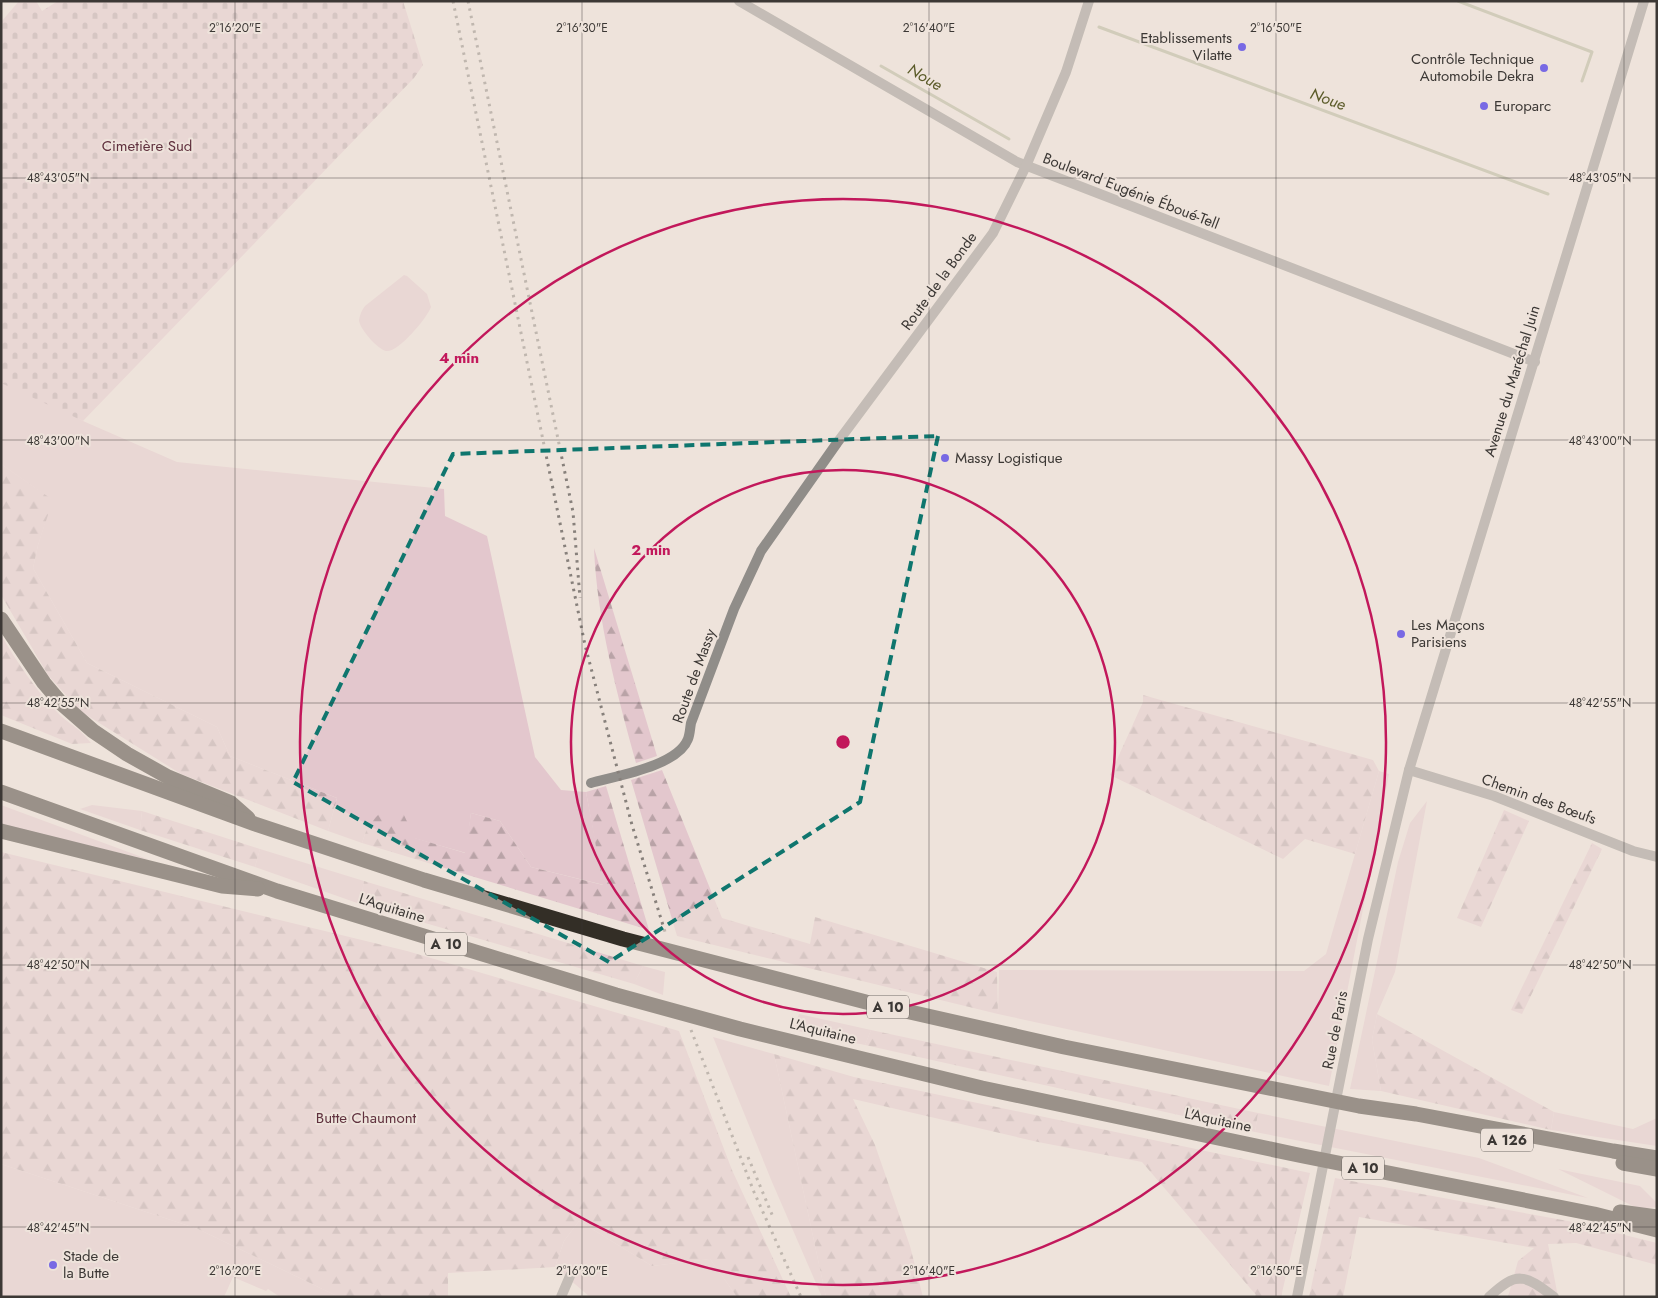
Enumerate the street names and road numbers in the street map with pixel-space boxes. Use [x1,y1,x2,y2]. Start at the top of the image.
street label: Boulevard Eugénie Éboué-Tell [1039,147,1223,235]
street label: Route de la Bonde [896,227,982,335]
street label: Avenue du Maréchal Juin [1478,302,1546,460]
street label: Route de Massy [667,625,721,726]
street label: Chemin des Bœufs [1478,768,1600,830]
street label: L'Aquitaine [356,888,428,929]
road number: A 10 [425,932,467,956]
street label: Rue de Paris [1317,989,1353,1071]
road number: A 10 [867,996,909,1019]
street label: L'Aquitaine [787,1012,859,1050]
street label: L'Aquitaine [1182,1102,1254,1138]
road number: A 126 [1481,1128,1533,1152]
road number: A 10 [1342,1156,1384,1180]

